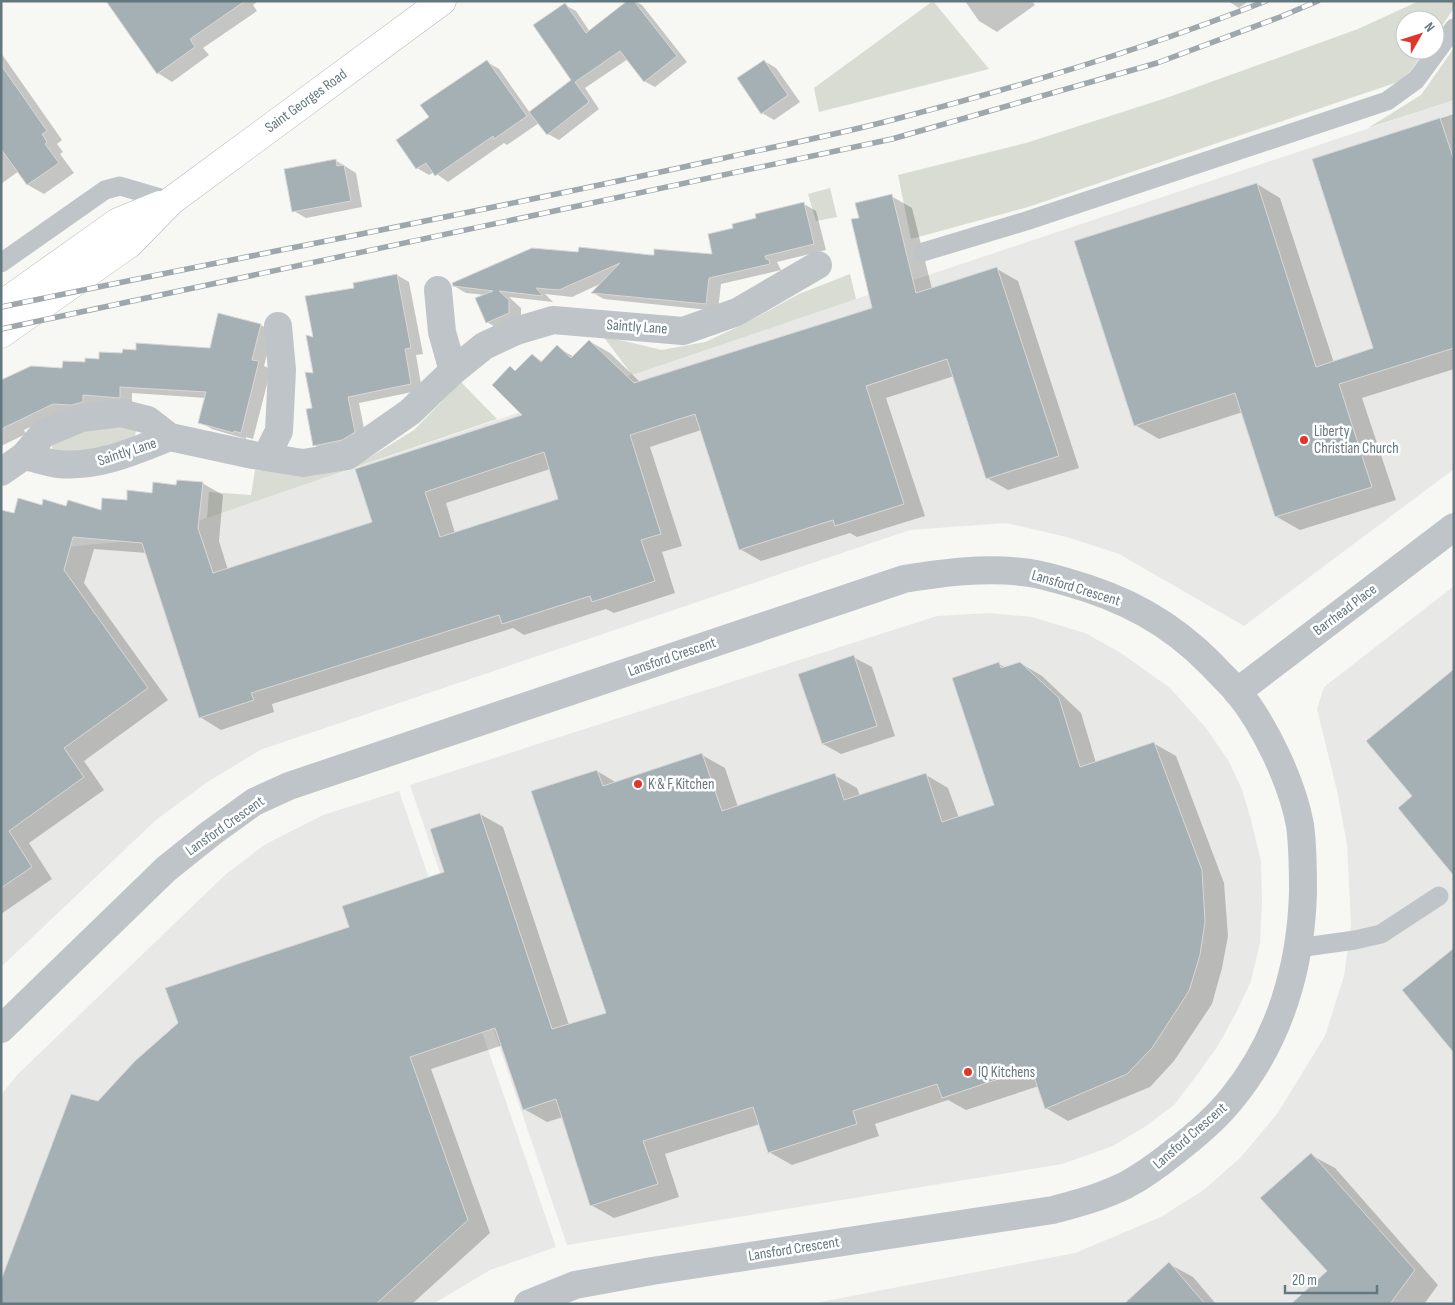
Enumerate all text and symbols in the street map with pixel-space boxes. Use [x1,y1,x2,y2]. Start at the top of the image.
north arrow [1395,10,1445,60]
text: N [1421,19,1439,35]
street label: Saint Georges Road [261,65,351,137]
street label: Saintly Lane [606,315,668,339]
place label: Liberty Christian Church [1314,422,1399,458]
street label: Saintly Lane [95,434,159,470]
marker: Liberty Christian Church [1298,434,1310,446]
street label: Lansford Crescent [1029,565,1123,611]
street label: Barrhead Place [1309,580,1381,640]
street label: Lansford Crescent [625,633,719,681]
place label: K & F Kitchen [648,775,714,794]
marker: K & F Kitchen [632,778,644,790]
street label: Lansford Crescent [182,792,268,860]
place label: IQ Kitchens [978,1063,1035,1082]
marker: IQ Kitchens [962,1066,974,1078]
street label: Lansford Crescent [1149,1098,1231,1173]
street label: Lansford Crescent [747,1232,841,1266]
scale bar [1285,1262,1378,1294]
text: 20 m [1292,1271,1317,1290]

